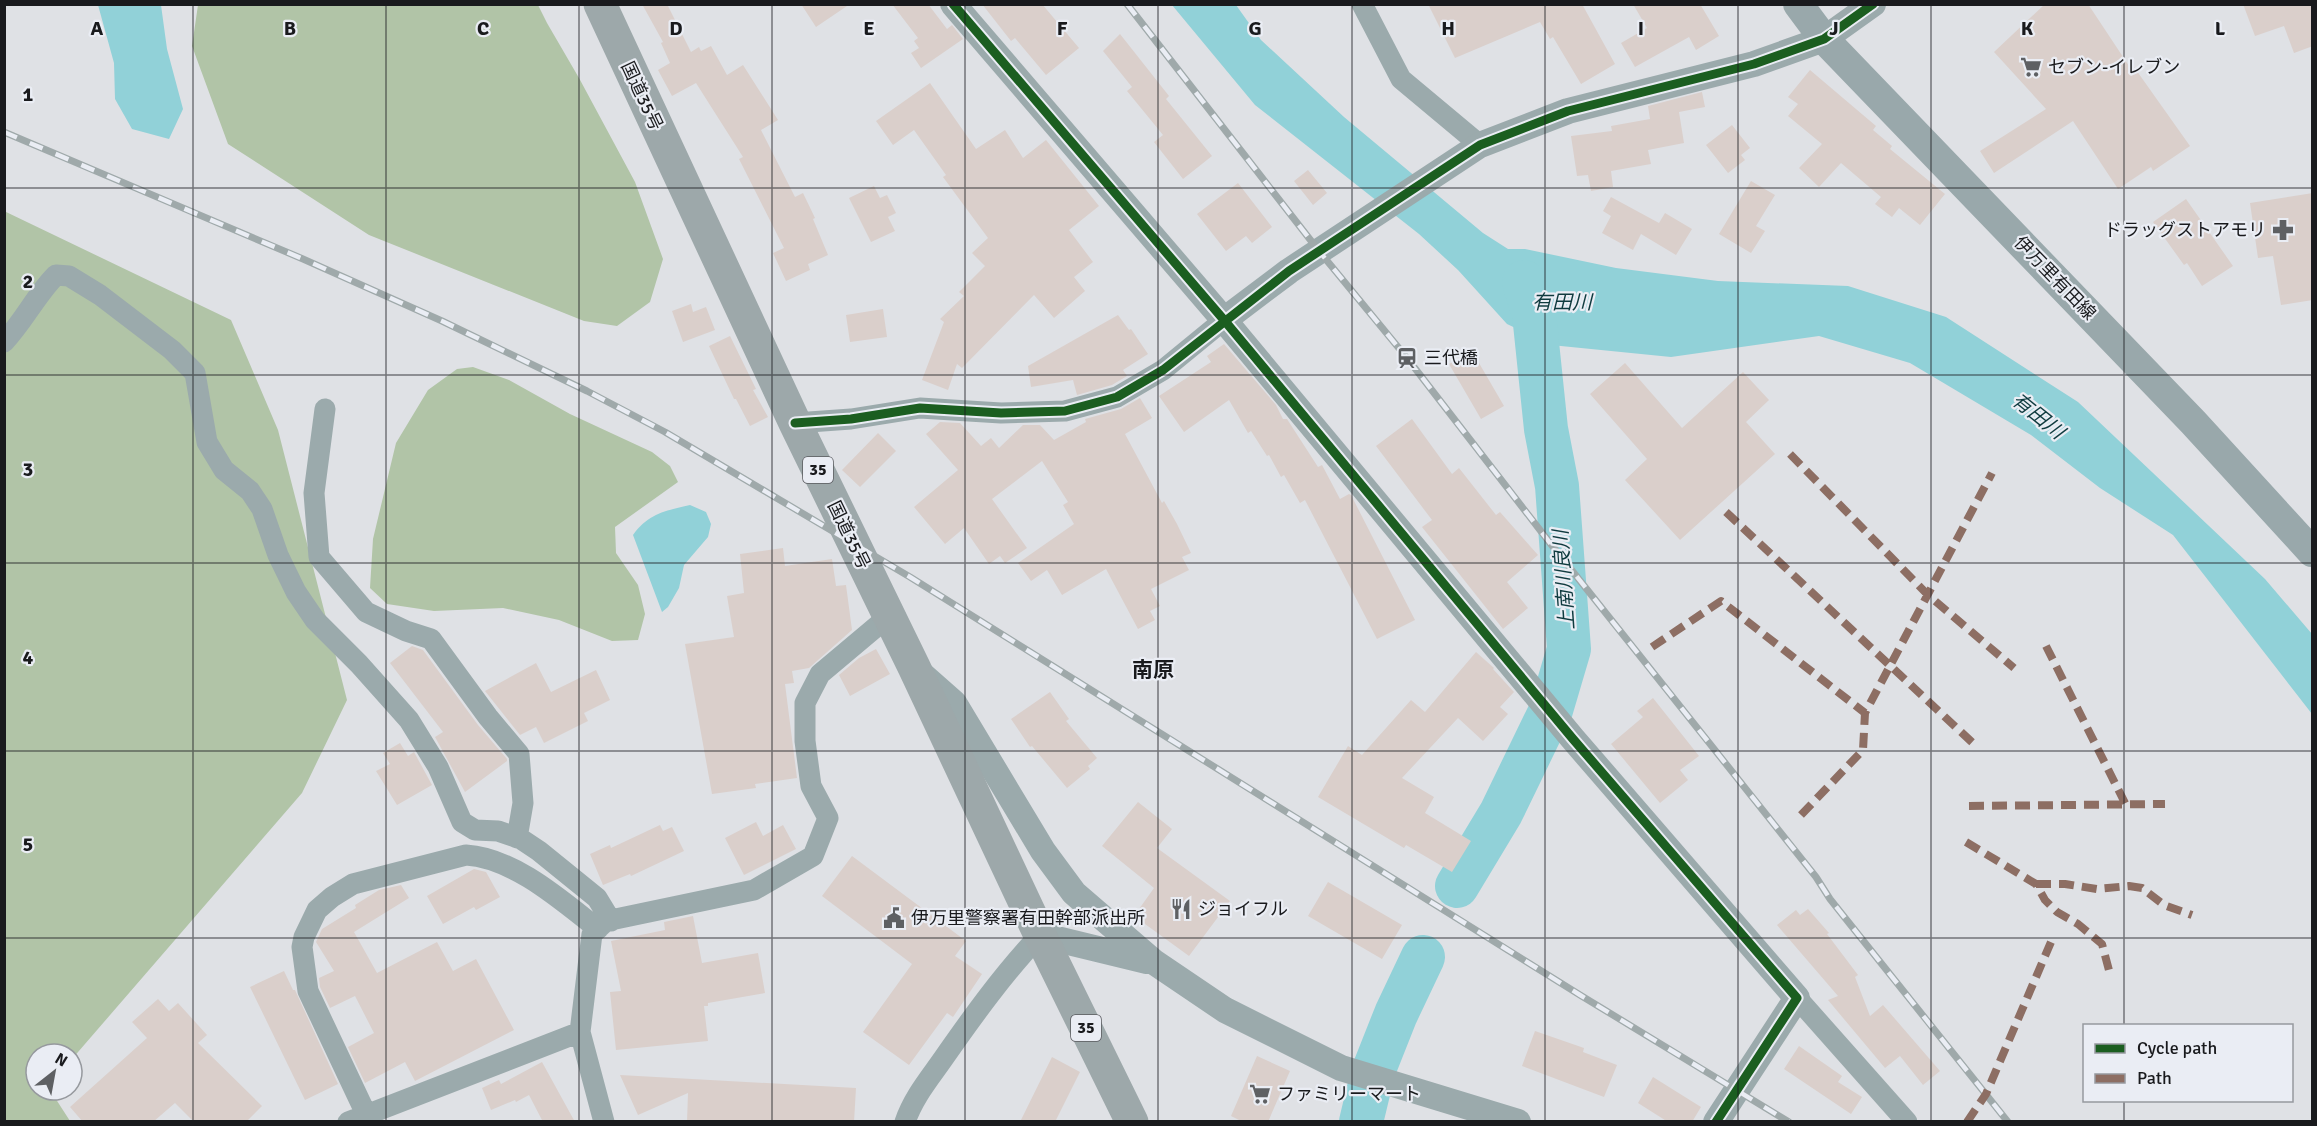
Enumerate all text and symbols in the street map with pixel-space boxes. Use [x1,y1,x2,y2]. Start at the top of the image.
text: A [91,16,104,41]
text: B [284,16,296,41]
text: C [477,16,489,41]
text: D [669,16,683,41]
text: E [863,16,875,41]
text: F [1057,16,1068,41]
text: G [1248,16,1262,41]
text: H [1441,16,1455,41]
text: I [1638,16,1644,41]
text: J [1829,16,1839,41]
text: K [2021,16,2034,41]
text: L [2215,16,2226,41]
supermarket icon: セブン-イレブン [2019,55,2043,79]
place label: セブン-イレブン [2048,56,2180,78]
street label: 国道35号 [617,58,667,134]
text: 1 [23,82,34,107]
pharmacy icon: ドラッグストアモリ [2271,218,2295,242]
place label: ドラッグストアモリ [2104,219,2266,241]
street label: 伊万里有田線 [2010,232,2100,324]
text: 2 [23,269,33,294]
water label: 有田川 [1532,290,1594,315]
station icon: 三代橋 [1395,346,1419,370]
place label: 三代橋 [1424,347,1478,369]
water label: 有田川 [2007,387,2071,446]
text: 3 [23,457,33,482]
road number: 35 [803,457,833,483]
street label: 国道35号 [823,497,875,573]
water label: 上南川良川 [1548,527,1580,631]
text: 4 [23,645,34,670]
district label: 南原 [1132,657,1174,683]
text: 5 [23,832,33,857]
restaurant icon: ジョイフル [1169,897,1193,921]
place label: ジョイフル [1198,898,1288,920]
public building icon: 伊万里警察署有田幹部派出所 [882,906,906,930]
place label: 伊万里警察署有田幹部派出所 [911,907,1145,929]
road number: 35 [1071,1015,1101,1041]
legend [2083,1024,2293,1102]
text: Cycle path [2137,1037,2217,1059]
north arrow [24,1042,84,1102]
text: N [51,1049,71,1071]
text: Path [2137,1067,2172,1089]
supermarket icon: ファミリーマート [1248,1082,1272,1106]
place label: ファミリーマート [1277,1083,1421,1105]

